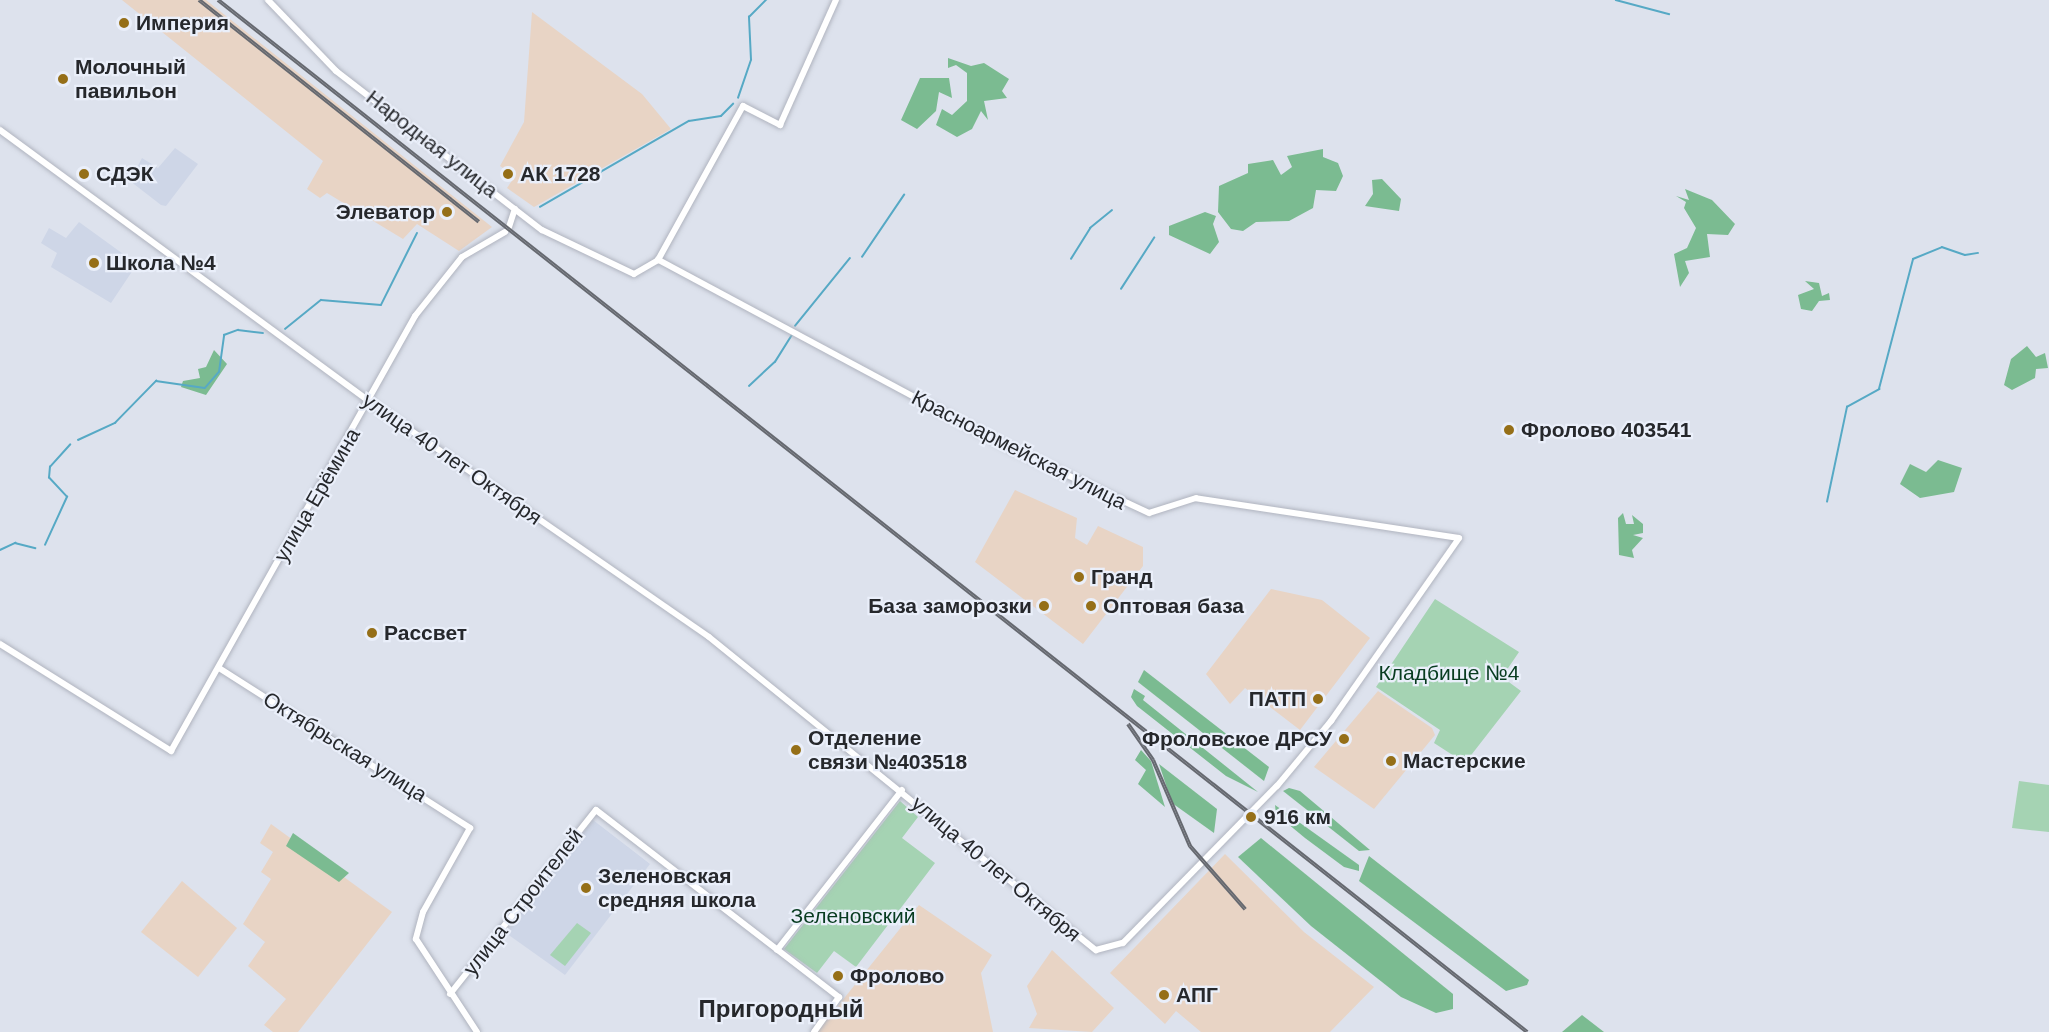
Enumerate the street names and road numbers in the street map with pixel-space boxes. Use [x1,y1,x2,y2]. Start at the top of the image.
street label: Народная улица [361,85,503,203]
street label: Красноармейская улица [908,385,1130,515]
street label: улица 40 лет Октября [358,388,546,530]
street label: улица Ерёмина [268,424,366,566]
street label: Октябрьская улица [259,686,431,808]
street label: улица 40 лет Октября [906,791,1086,947]
street label: улица Строителей [458,824,588,980]

